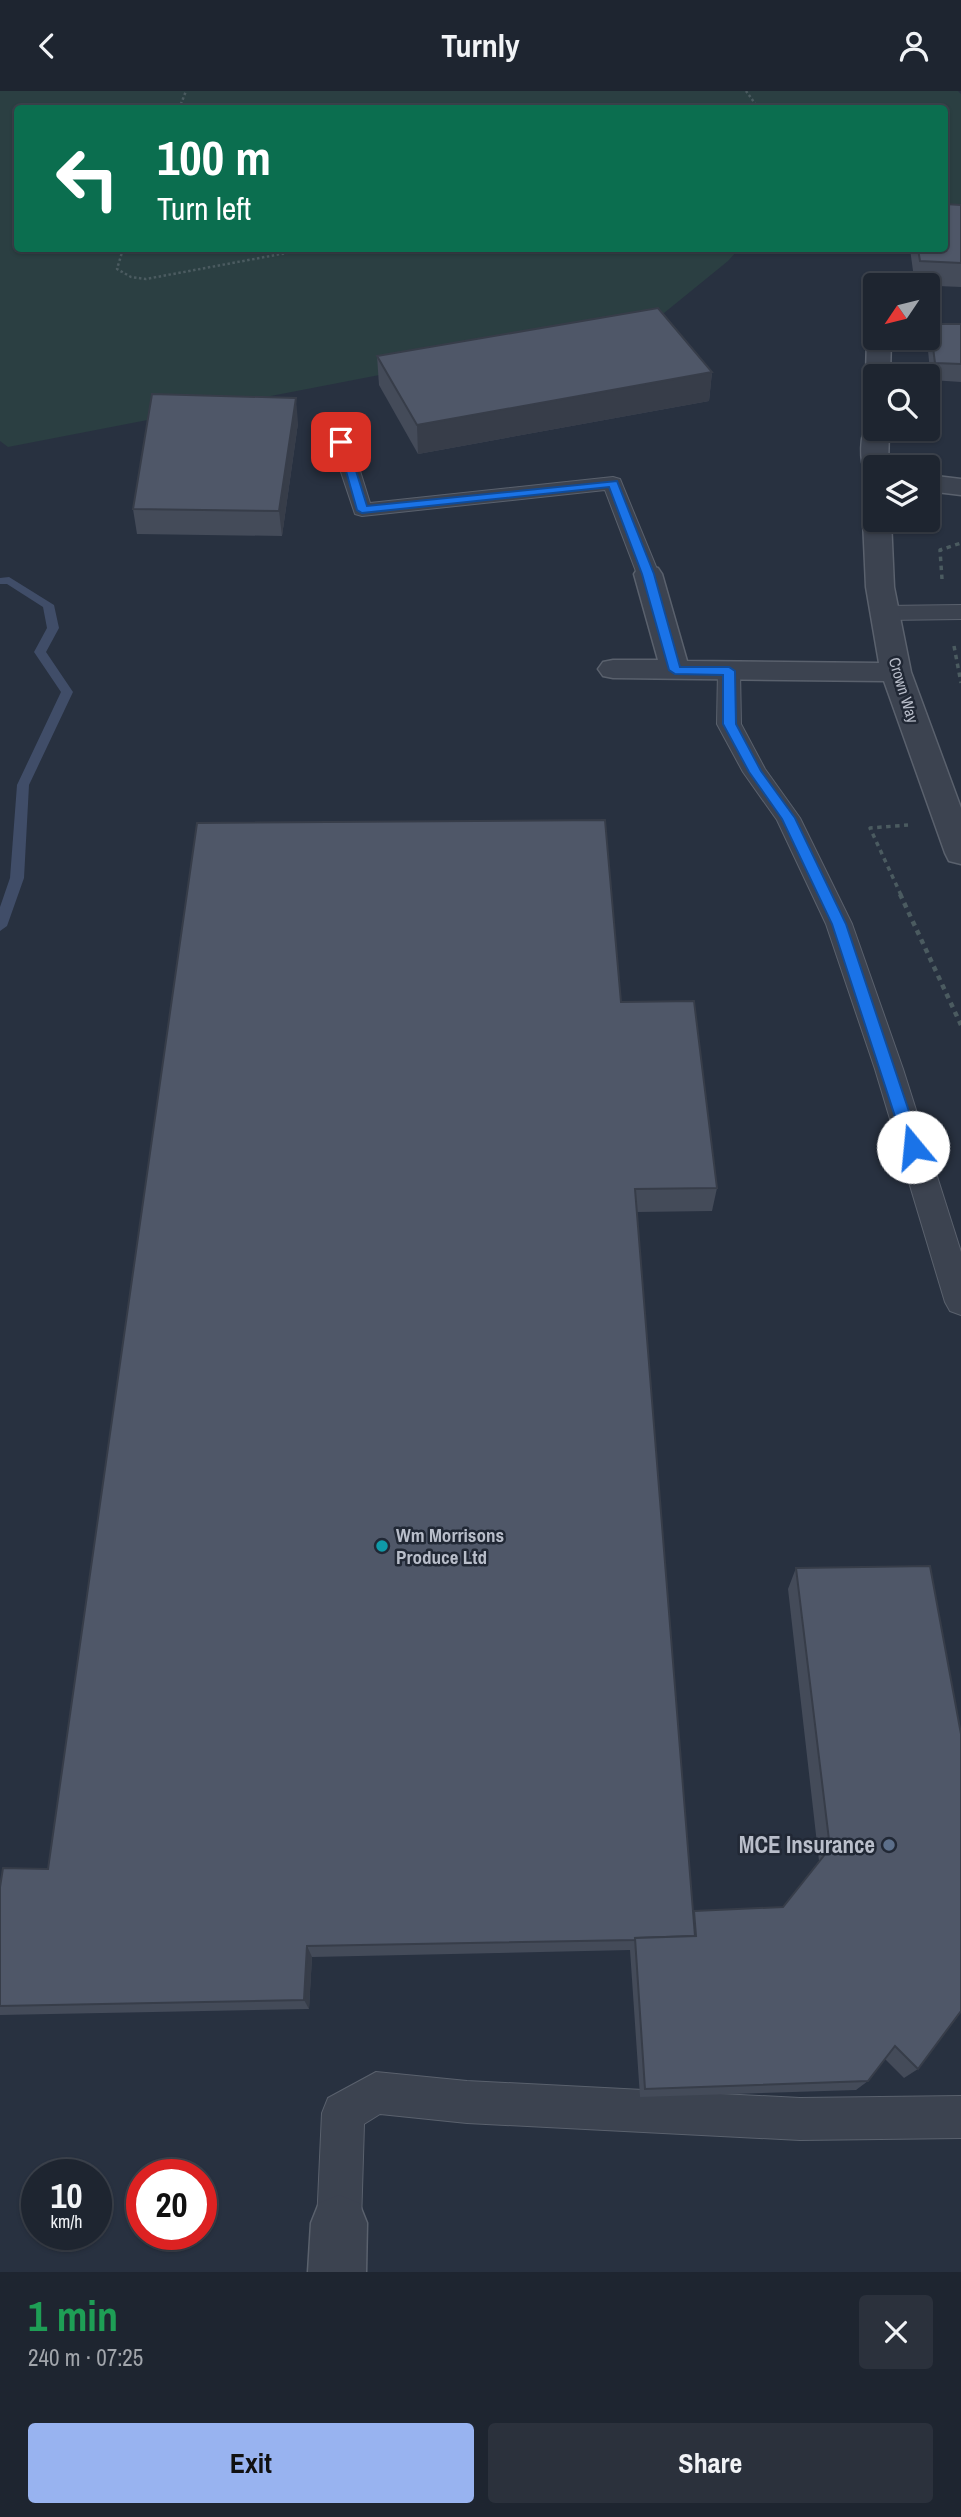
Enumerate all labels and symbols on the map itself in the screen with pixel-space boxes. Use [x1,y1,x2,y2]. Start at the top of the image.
north arrow [863,273,940,350]
pin [311,412,371,472]
street label: Crown Way [884,655,924,726]
position arrow [876,1110,950,1184]
place label: Wm Morrisons Produce Ltd [396,1522,504,1570]
marker: Wm Morrisons Produce Ltd [374,1538,390,1554]
place label: MCE Insurance [739,1829,875,1860]
marker: MCE Insurance [881,1837,897,1853]
speed limit sign: 20 [126,2159,217,2250]

